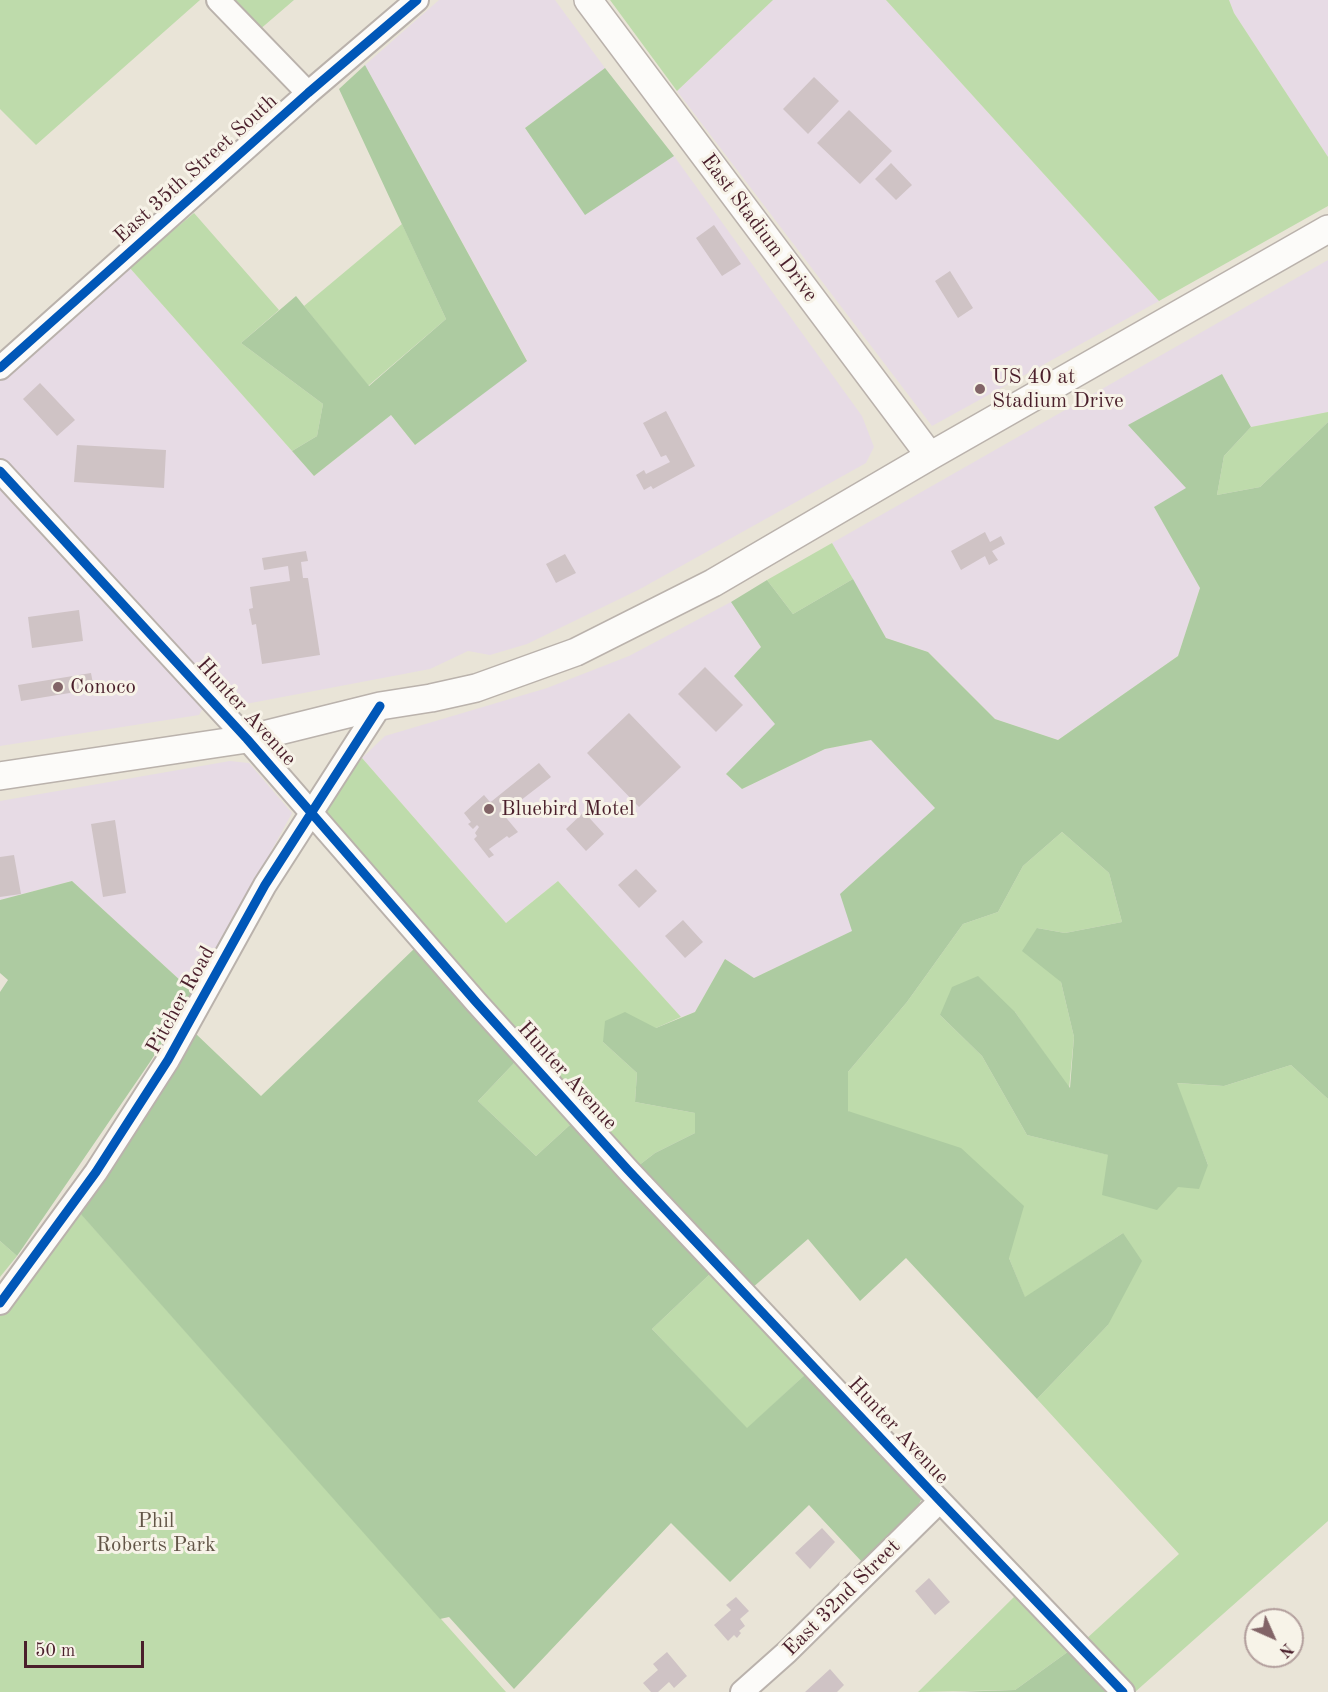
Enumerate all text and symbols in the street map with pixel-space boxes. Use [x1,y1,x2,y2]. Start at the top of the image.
street label: East 35th Street South [109,89,283,249]
street label: East Stadium Drive [695,149,823,307]
place label: US 40 at Stadium Drive [992,364,1124,414]
marker: US 40 at Stadium Drive [973,382,987,396]
street label: Hunter Avenue [191,653,301,771]
place label: Conoco [70,674,136,700]
marker: Conoco [51,680,65,694]
place label: Bluebird Motel [501,796,635,822]
marker: Bluebird Motel [482,802,496,816]
street label: Pitcher Road [141,942,221,1058]
street label: Hunter Avenue [512,1017,622,1135]
street label: Hunter Avenue [842,1372,954,1490]
park label: Phil Roberts Park [96,1508,216,1558]
street label: East 32nd Street [778,1534,906,1662]
north arrow [1244,1608,1304,1668]
scale bar [27,1629,147,1667]
text: N [1275,1639,1295,1659]
text: 50 m [35,1642,75,1660]

